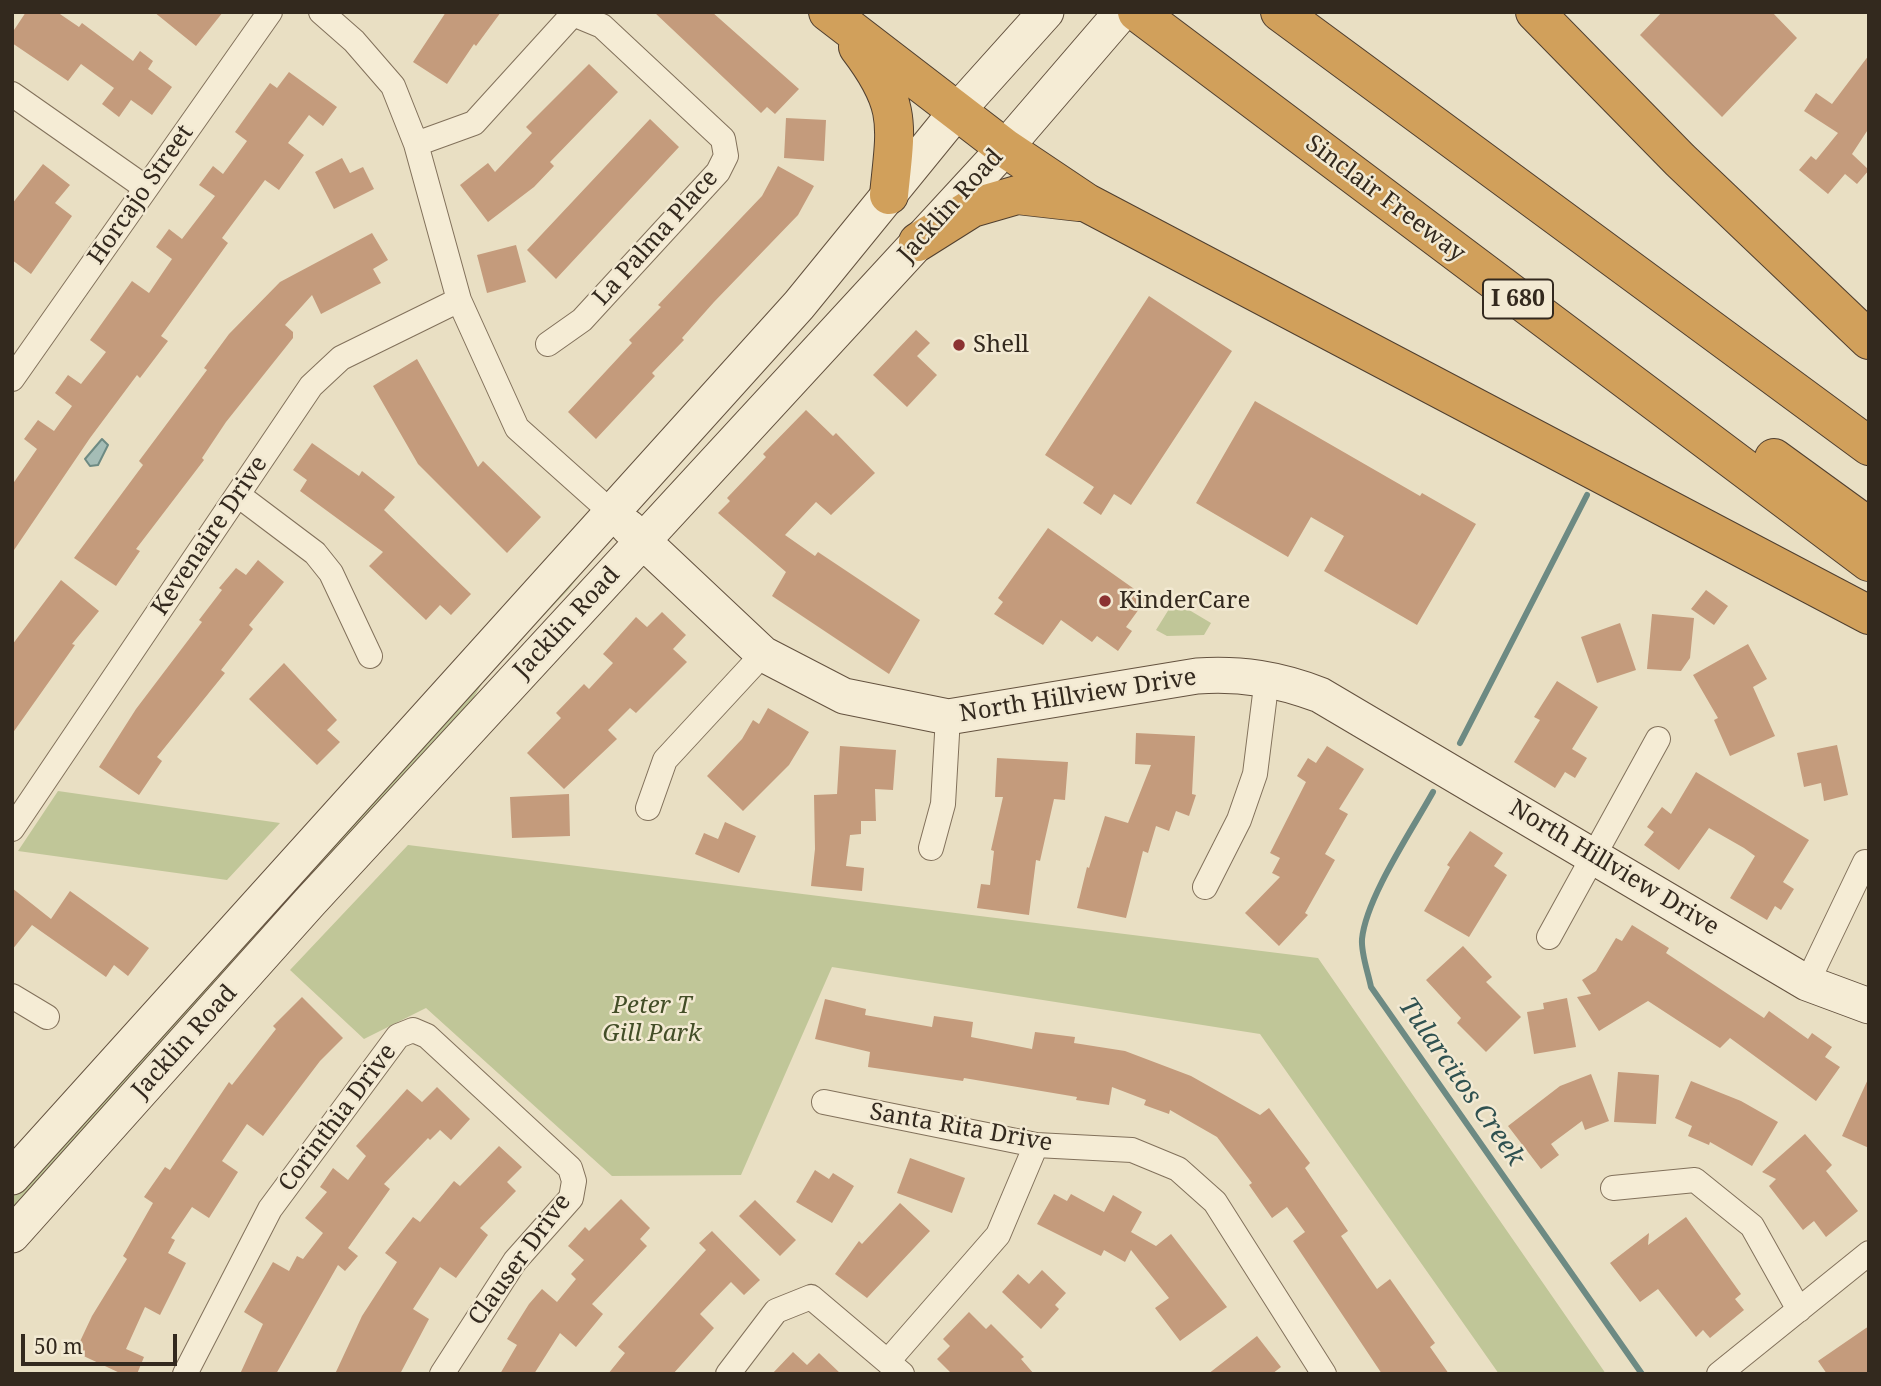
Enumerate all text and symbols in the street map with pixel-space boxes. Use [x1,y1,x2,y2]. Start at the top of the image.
street label: Horcajo Street [82,120,200,270]
street label: Sinclair Freeway [1299,130,1471,268]
street label: Jacklin Road [893,143,1009,269]
street label: La Palma Place [588,164,724,312]
road number: I 680 [1483,280,1553,318]
place label: Shell [973,331,1029,359]
marker: Shell [951,337,967,353]
street label: Kevenaire Drive [146,451,274,621]
street label: Jacklin Road [508,561,626,685]
place label: KinderCare [1119,587,1250,615]
marker: KinderCare [1097,593,1113,609]
street label: North Hillview Drive [957,663,1199,729]
street label: North Hillview Drive [1504,794,1724,942]
street label: Jacklin Road [127,979,243,1105]
park label: Peter T Gill Park [603,992,701,1048]
water label: Tularcitos Creek [1391,992,1531,1172]
street label: Corinthia Drive [273,1039,403,1197]
street label: Santa Rita Drive [867,1098,1055,1158]
street label: Clauser Drive [463,1189,577,1331]
scale bar [24,1320,180,1364]
text: 50 m [34,1332,83,1360]

